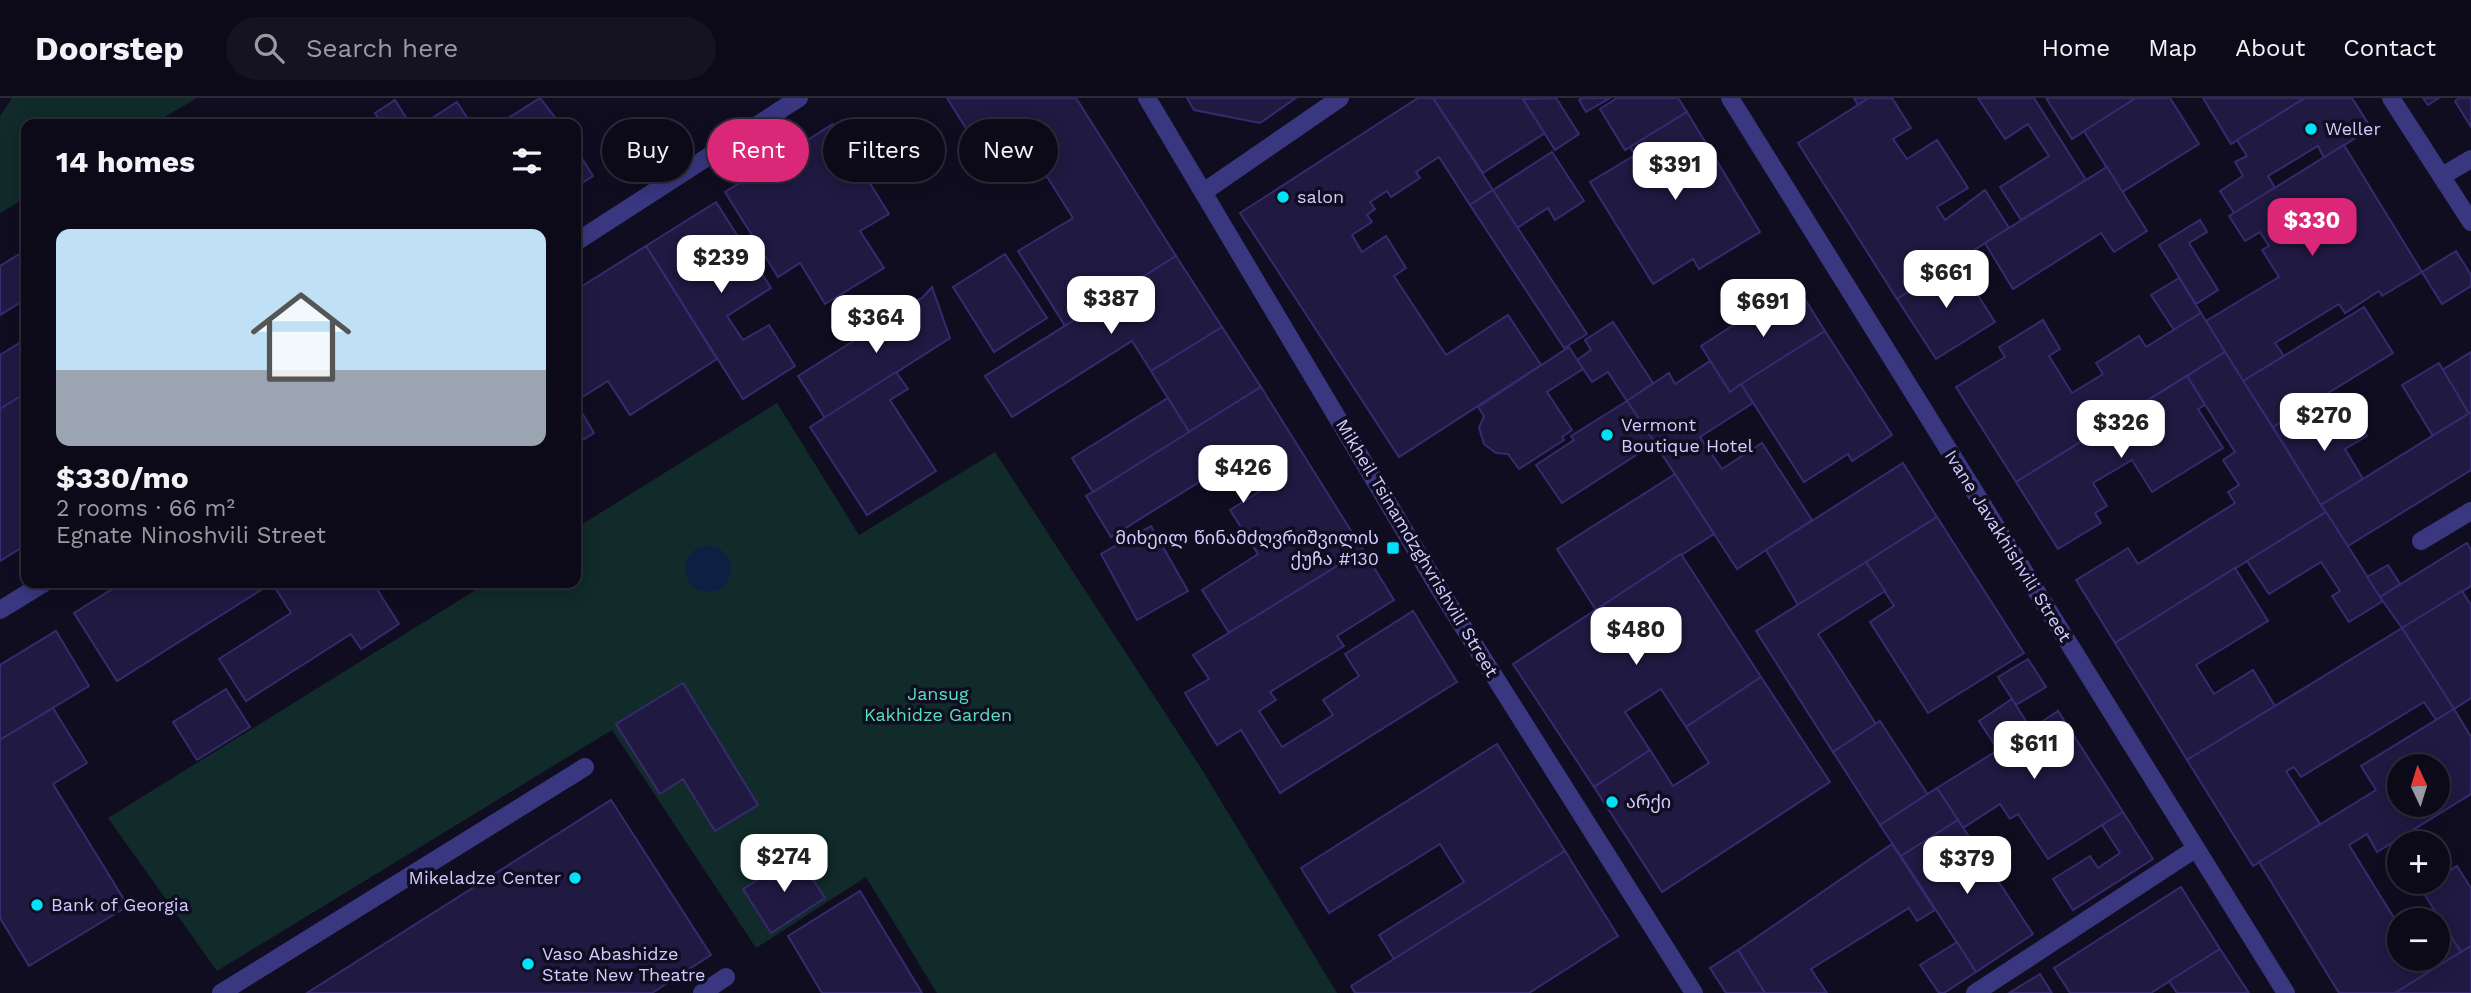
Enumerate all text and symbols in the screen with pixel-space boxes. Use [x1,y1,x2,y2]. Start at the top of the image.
search box [226,17,716,80]
text: Doorstep [35,29,184,68]
icon: search [250,29,288,67]
text: Search here [306,33,458,63]
text: Home [2042,34,2110,62]
text: Map [2148,34,2197,62]
text: About [2235,34,2305,62]
text: Contact [2343,34,2436,62]
place label: Weller [2325,118,2381,139]
chip: Buy [602,119,693,182]
chip: Rent [707,119,809,182]
chip: Filters [823,119,945,182]
chip: New [959,119,1058,182]
marker: Weller [2303,121,2319,137]
icon: filters [508,142,546,180]
pin: $391 [1634,142,1716,202]
text: 14 homes [56,144,195,179]
text: $391 [1649,151,1701,178]
place label: salon [1297,186,1344,207]
marker: salon [1275,189,1291,205]
pin: $330 [2271,198,2353,258]
text: $330 [2284,207,2340,234]
pin: $239 [680,236,762,295]
text: $239 [693,244,749,271]
pin: $661 [1905,250,1987,310]
text: $661 [1920,259,1972,286]
icon: home [238,274,364,400]
pin: $387 [1070,276,1152,336]
pin: $691 [1722,280,1804,339]
text: $387 [1083,285,1139,312]
text: $691 [1737,288,1790,315]
pin: $364 [835,296,917,355]
text: $364 [847,304,905,331]
pin: $270 [2283,394,2365,453]
pin: $326 [2080,400,2162,460]
text: $270 [2296,402,2352,429]
text: $326 [2093,409,2149,436]
place label: Vermont Boutique Hotel [1621,414,1754,456]
street label: Mikheil Tsinamdzghvrishvili Street [1332,415,1503,681]
marker: Vermont Boutique Hotel [1599,427,1615,443]
pin: $426 [1202,446,1284,505]
street label: Ivane Javakhishvili Street [1941,446,2076,646]
text: $426 [1214,454,1272,481]
text: $330/mo [56,460,189,495]
text: 2 rooms · 66 m² [56,495,235,522]
text: Egnate Ninoshvili Street [56,522,326,549]
place label: მიხეილ წინამძღვრიშვილის ქუჩა #130 [1115,527,1379,570]
marker: მიხეილ წინამძღვრიშვილის ქუჩა #130 [1385,540,1401,556]
pin: $480 [1595,608,1677,667]
text: $480 [1607,616,1665,643]
park label: Jansug Kakhidze Garden [864,683,1012,725]
pin: $611 [1993,722,2075,781]
text: $611 [2010,730,2058,757]
north arrow [2387,754,2450,817]
map controls [2387,754,2450,971]
place label: არქი [1626,791,1671,813]
marker: არქი [1604,794,1620,810]
button: + [2387,831,2450,894]
pin: $274 [743,834,825,894]
pin: $379 [1926,836,2008,896]
text: $274 [757,843,811,870]
text: $379 [1939,845,1995,872]
place label: Mikeladze Center [409,867,561,888]
marker: Mikeladze Center [567,870,583,886]
place label: Bank of Georgia [51,894,189,915]
marker: Bank of Georgia [29,897,45,913]
button: − [2387,908,2450,971]
place label: Vaso Abashidze State New Theatre [542,943,705,985]
marker: Vaso Abashidze State New Theatre [520,956,536,972]

